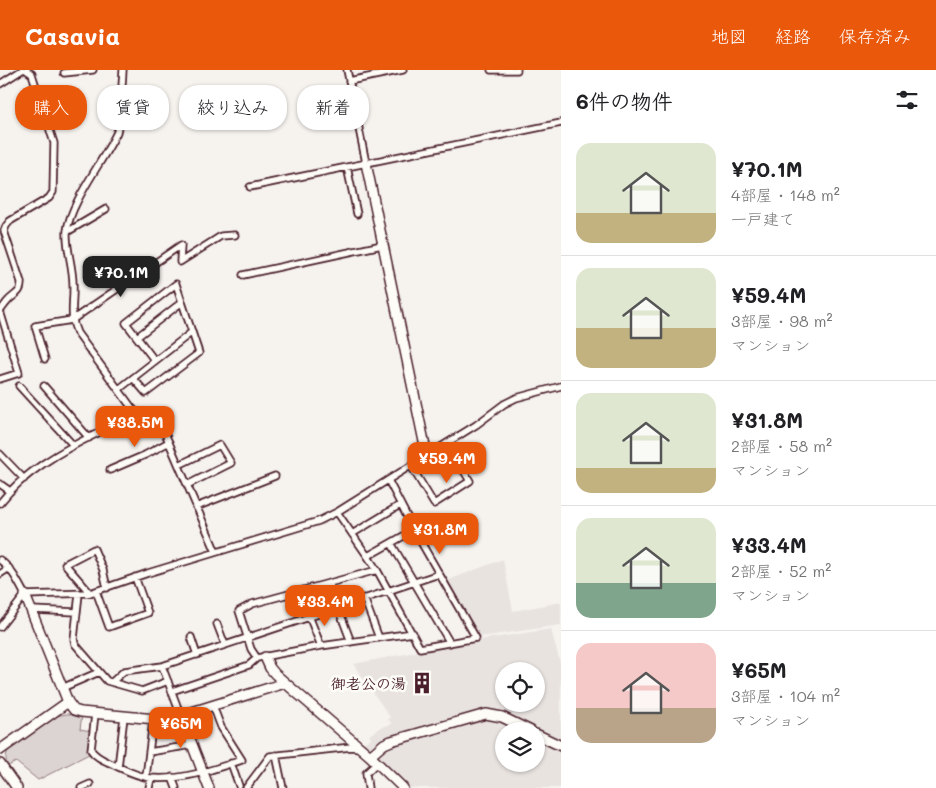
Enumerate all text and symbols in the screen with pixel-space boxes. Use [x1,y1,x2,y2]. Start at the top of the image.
text: Casavia [25,20,120,51]
text: 地図 [711,24,747,48]
text: 経路 [775,24,811,48]
text: 保存済み [839,24,911,48]
chip: 購入 [15,85,87,130]
chip: 賃貸 [97,85,169,130]
chip: 絞り込み [179,85,287,130]
chip: 新着 [297,85,369,130]
icon: filters [893,86,921,114]
text: 6件の物件 [576,87,673,114]
text: ¥70.1M [731,155,803,182]
icon: home [616,163,676,223]
text: 4部屋 · 148 m² [731,184,840,205]
text: 一戸建て [731,208,795,229]
pin: ¥70.1M [80,256,162,298]
text: ¥70.1M [94,261,148,282]
text: ¥59.4M [731,281,806,308]
icon: home [616,288,676,348]
text: 3部屋 · 98 m² [731,310,833,331]
text: マンション [731,334,810,355]
pin: ¥38.5M [94,406,176,448]
text: ¥31.8M [731,406,803,433]
text: ¥38.5M [106,411,164,432]
icon: home [616,413,676,473]
text: 2部屋 · 58 m² [731,435,832,456]
pin: ¥59.4M [406,442,488,484]
text: ¥59.4M [418,447,476,468]
text: マンション [731,459,810,480]
pin: ¥31.8M [399,512,481,555]
text: ¥31.8M [413,518,467,539]
text: ¥33.4M [731,531,807,558]
icon: home [616,538,676,598]
text: 2部屋 · 52 m² [731,560,831,581]
pin: ¥33.4M [284,584,366,627]
text: マンション [731,584,810,605]
text: ¥33.4M [296,590,354,611]
text: ¥65M [731,656,787,683]
map controls [495,662,545,772]
button: locate [495,662,545,712]
icon: home [616,663,676,723]
building icon: 御老公の湯 [409,670,435,696]
place label: 御老公の湯 [331,673,406,693]
text: 3部屋 · 104 m² [731,685,840,706]
pin: ¥65M [151,706,211,749]
text: マンション [731,709,810,730]
text: ¥65M [160,712,202,733]
button: layers [495,722,545,772]

